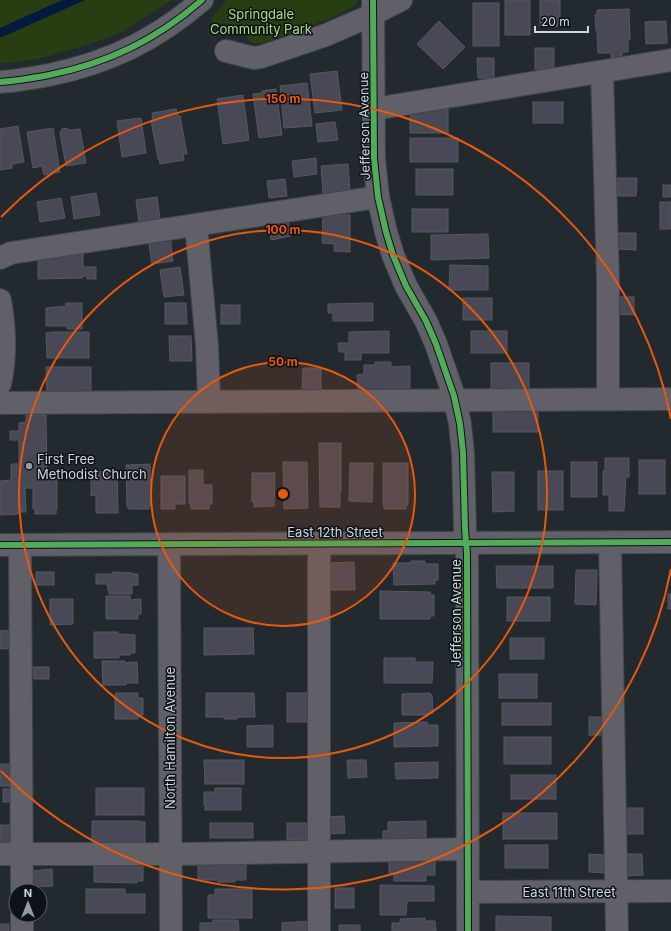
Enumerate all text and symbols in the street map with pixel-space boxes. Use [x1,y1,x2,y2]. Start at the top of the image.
park label: Springdale Community Park [210,6,312,37]
scale bar [535,8,588,34]
text: 20 m [541,14,570,29]
street label: Jefferson Avenue [355,72,373,180]
text: 150 m [266,91,300,106]
text: 100 m [265,222,301,237]
text: 50 m [268,354,298,369]
place label: First Free Methodist Church [37,451,147,482]
marker: First Free Methodist Church [24,461,34,471]
centre of rings [276,487,290,501]
street label: East 12th Street [287,524,383,540]
street label: Jefferson Avenue [448,559,464,667]
street label: North Hamilton Avenue [162,667,178,809]
north arrow [8,883,48,923]
street label: East 11th Street [523,884,615,900]
text: N [24,886,32,900]

